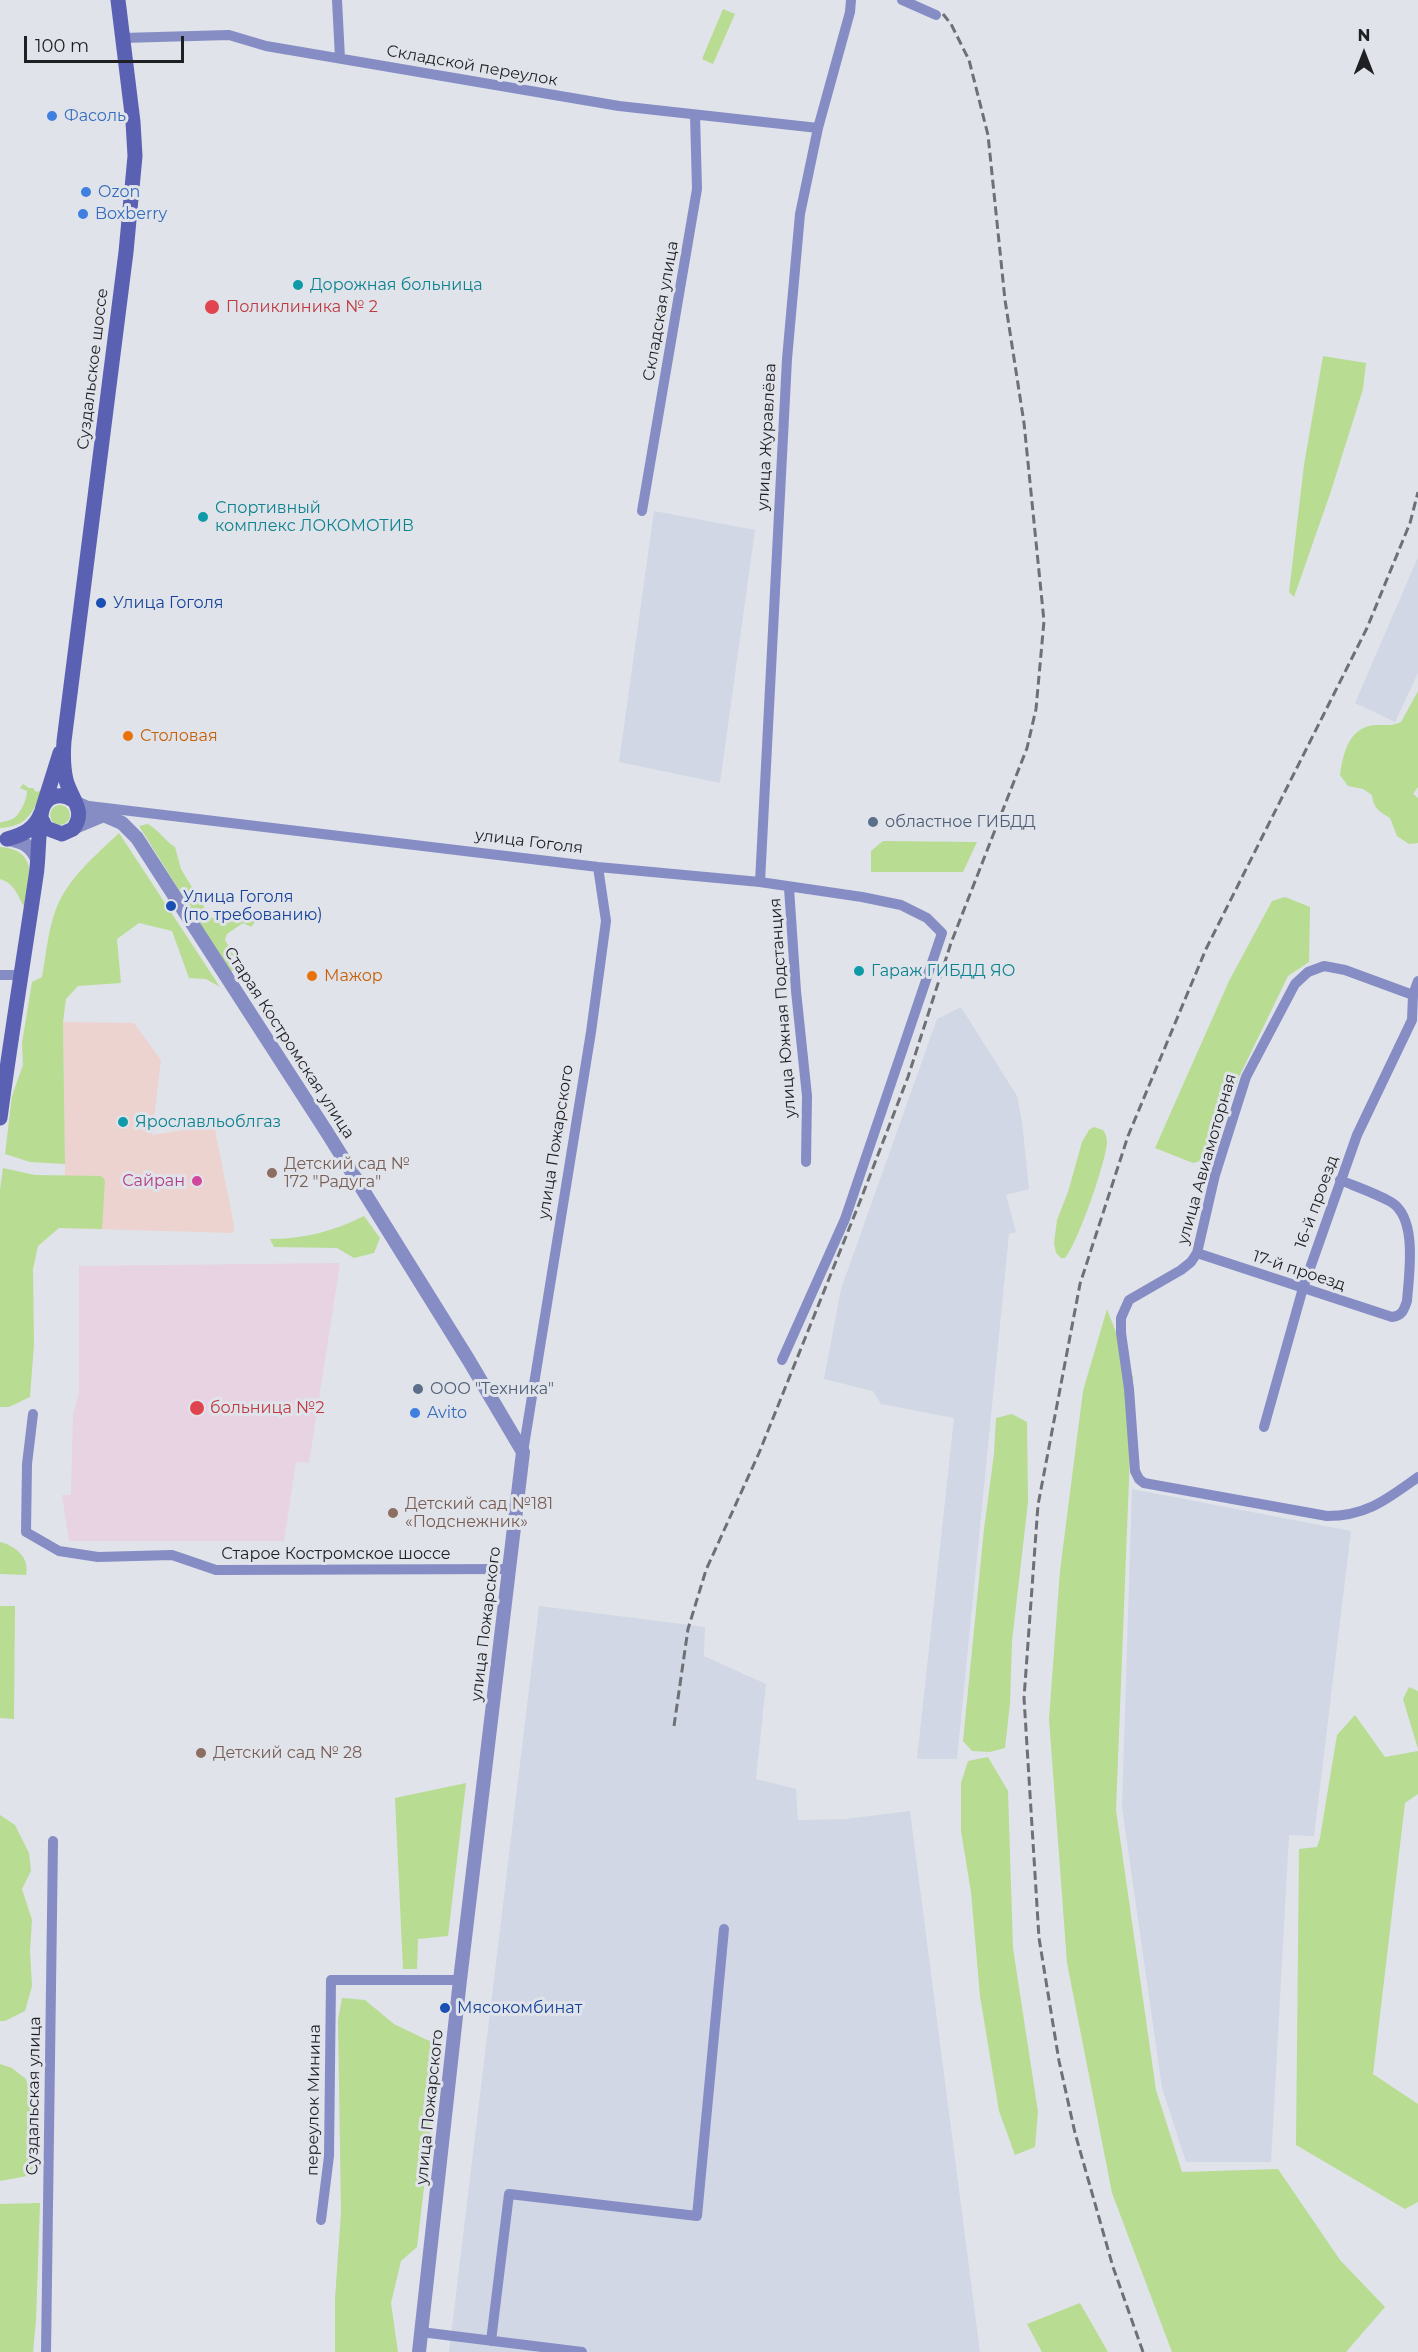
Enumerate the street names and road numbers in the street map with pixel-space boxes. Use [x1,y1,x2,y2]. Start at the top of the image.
street label: Складской переулок [385,41,559,91]
street label: Складская улица [639,239,683,383]
street label: Суздальское шоссе [74,287,112,451]
street label: улица Журавлёва [754,363,780,511]
street label: улица Гоголя [474,826,584,858]
street label: улица Южная Подстанция [766,897,800,1119]
street label: Старая Костромская улица [220,944,358,1142]
street label: улица Пожарского [534,1063,578,1221]
street label: улица Авиамоторная [1173,1071,1241,1247]
street label: 16-й проезд [1291,1153,1343,1251]
street label: 17-й проезд [1250,1247,1348,1295]
street label: Старое Костромское шоссе [221,1544,451,1564]
street label: улица Пожарского [467,1545,505,1703]
street label: Суздальская улица [23,2016,45,2176]
street label: переулок Минина [303,2024,325,2176]
street label: улица Пожарского [412,2028,448,2186]

